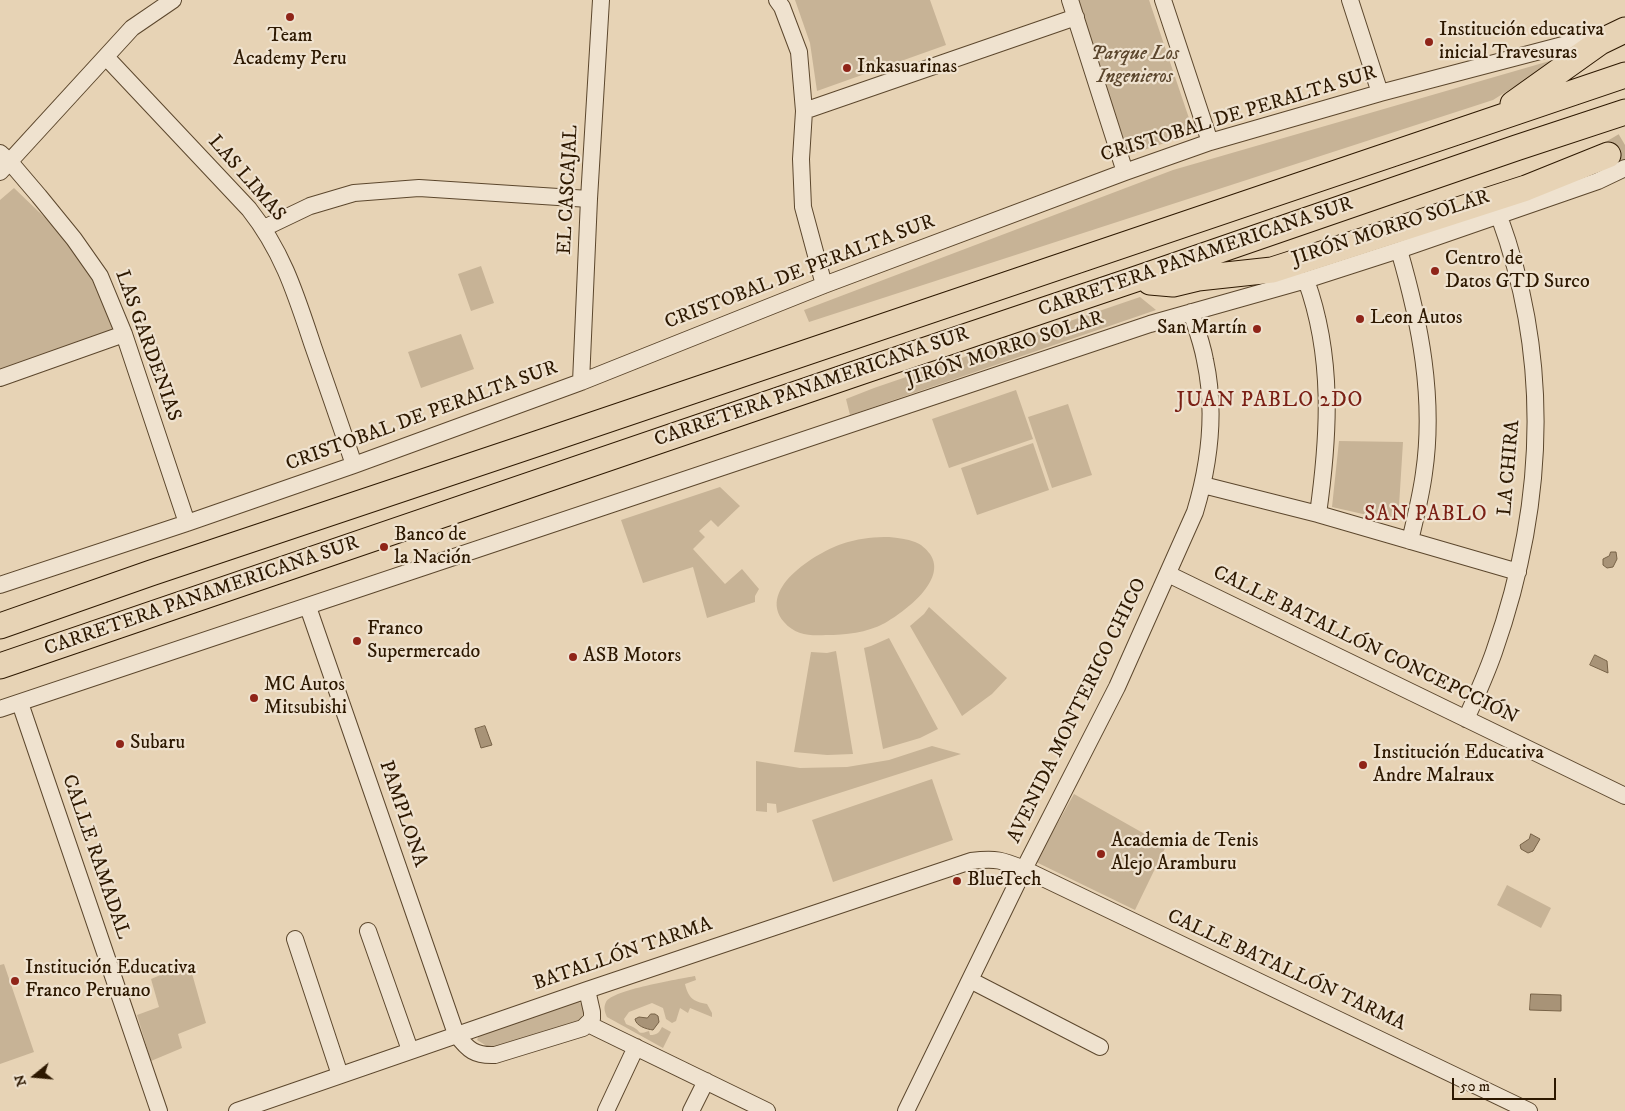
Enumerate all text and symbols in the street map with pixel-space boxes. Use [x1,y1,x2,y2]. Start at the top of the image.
marker: Team Academy Peru [284,11,296,23]
place label: Institución educativa inicial Travesuras [1439,19,1604,66]
place label: Team Academy Peru [233,25,347,72]
marker: Institución educativa inicial Travesuras [1423,36,1435,48]
park label: Parque Los Ingenieros [1091,43,1179,90]
place label: Inkasuarinas [857,56,957,80]
marker: Inkasuarinas [841,62,853,74]
street label: CRISTOBAL DE PERALTA SUR [1098,62,1380,168]
street label: EL CASCAJAL [554,124,584,256]
street label: LAS LIMAS [202,131,290,227]
street label: JIRÓN MORRO SOLAR [1289,186,1493,272]
street label: CARRETERA PANAMERICANA SUR [1036,193,1356,323]
street label: CRISTOBAL DE PERALTA SUR [662,210,938,336]
place label: Centro de Datos GTD Surco [1445,248,1590,295]
marker: Centro de Datos GTD Surco [1429,265,1441,277]
street label: LAS GARDENIAS [109,267,185,425]
street label: JIRÓN MORRO SOLAR [903,307,1107,393]
place label: Leon Autos [1370,307,1462,331]
marker: Leon Autos [1354,313,1366,325]
place label: San Martín [1157,317,1247,341]
street label: CARRETERA PANAMERICANA SUR [652,323,972,453]
marker: San Martín [1251,323,1263,335]
street label: CRISTOBAL DE PERALTA SUR [283,357,561,477]
district label: JUAN PABLO 2DO [1175,389,1365,415]
street label: LA CHIRA [1494,419,1526,517]
district label: SAN PABLO [1363,503,1489,529]
place label: Banco de la Nación [394,524,471,571]
street label: CARRETERA PANAMERICANA SUR [42,532,362,662]
marker: Banco de la Nación [378,541,390,553]
street label: CALLE BATALLÓN CONCEPCCIÓN [1209,561,1521,731]
street label: AVENIDA MONTERICO CHICO [1003,575,1153,847]
place label: Franco Supermercado [367,618,480,665]
marker: Franco Supermercado [351,635,363,647]
place label: ASB Motors [583,645,681,669]
marker: ASB Motors [567,651,579,663]
place label: MC Autos Mitsubishi [264,674,347,721]
marker: MC Autos Mitsubishi [248,692,260,704]
place label: Subaru [130,732,185,756]
marker: Subaru [114,738,126,750]
place label: Institución Educativa Andre Malraux [1373,742,1544,789]
street label: PAMPLONA [373,758,431,870]
marker: Institución Educativa Andre Malraux [1357,759,1369,771]
street label: CALLE RAMADAL [56,772,134,942]
place label: Academia de Tenis Alejo Aramburu [1111,830,1258,877]
marker: Academia de Tenis Alejo Aramburu [1095,848,1107,860]
place label: BlueTech [967,869,1042,893]
marker: BlueTech [951,875,963,887]
street label: CALLE BATALLÓN TARMA [1163,905,1409,1037]
street label: BATALLÓN TARMA [531,913,715,997]
place label: Institución Educativa Franco Peruano [25,957,196,1004]
marker: Institución Educativa Franco Peruano [9,975,21,987]
north arrow [10,1051,60,1101]
scale bar [1455,1068,1559,1100]
text: N [10,1072,31,1089]
text: 50 m [1460,1077,1490,1096]

